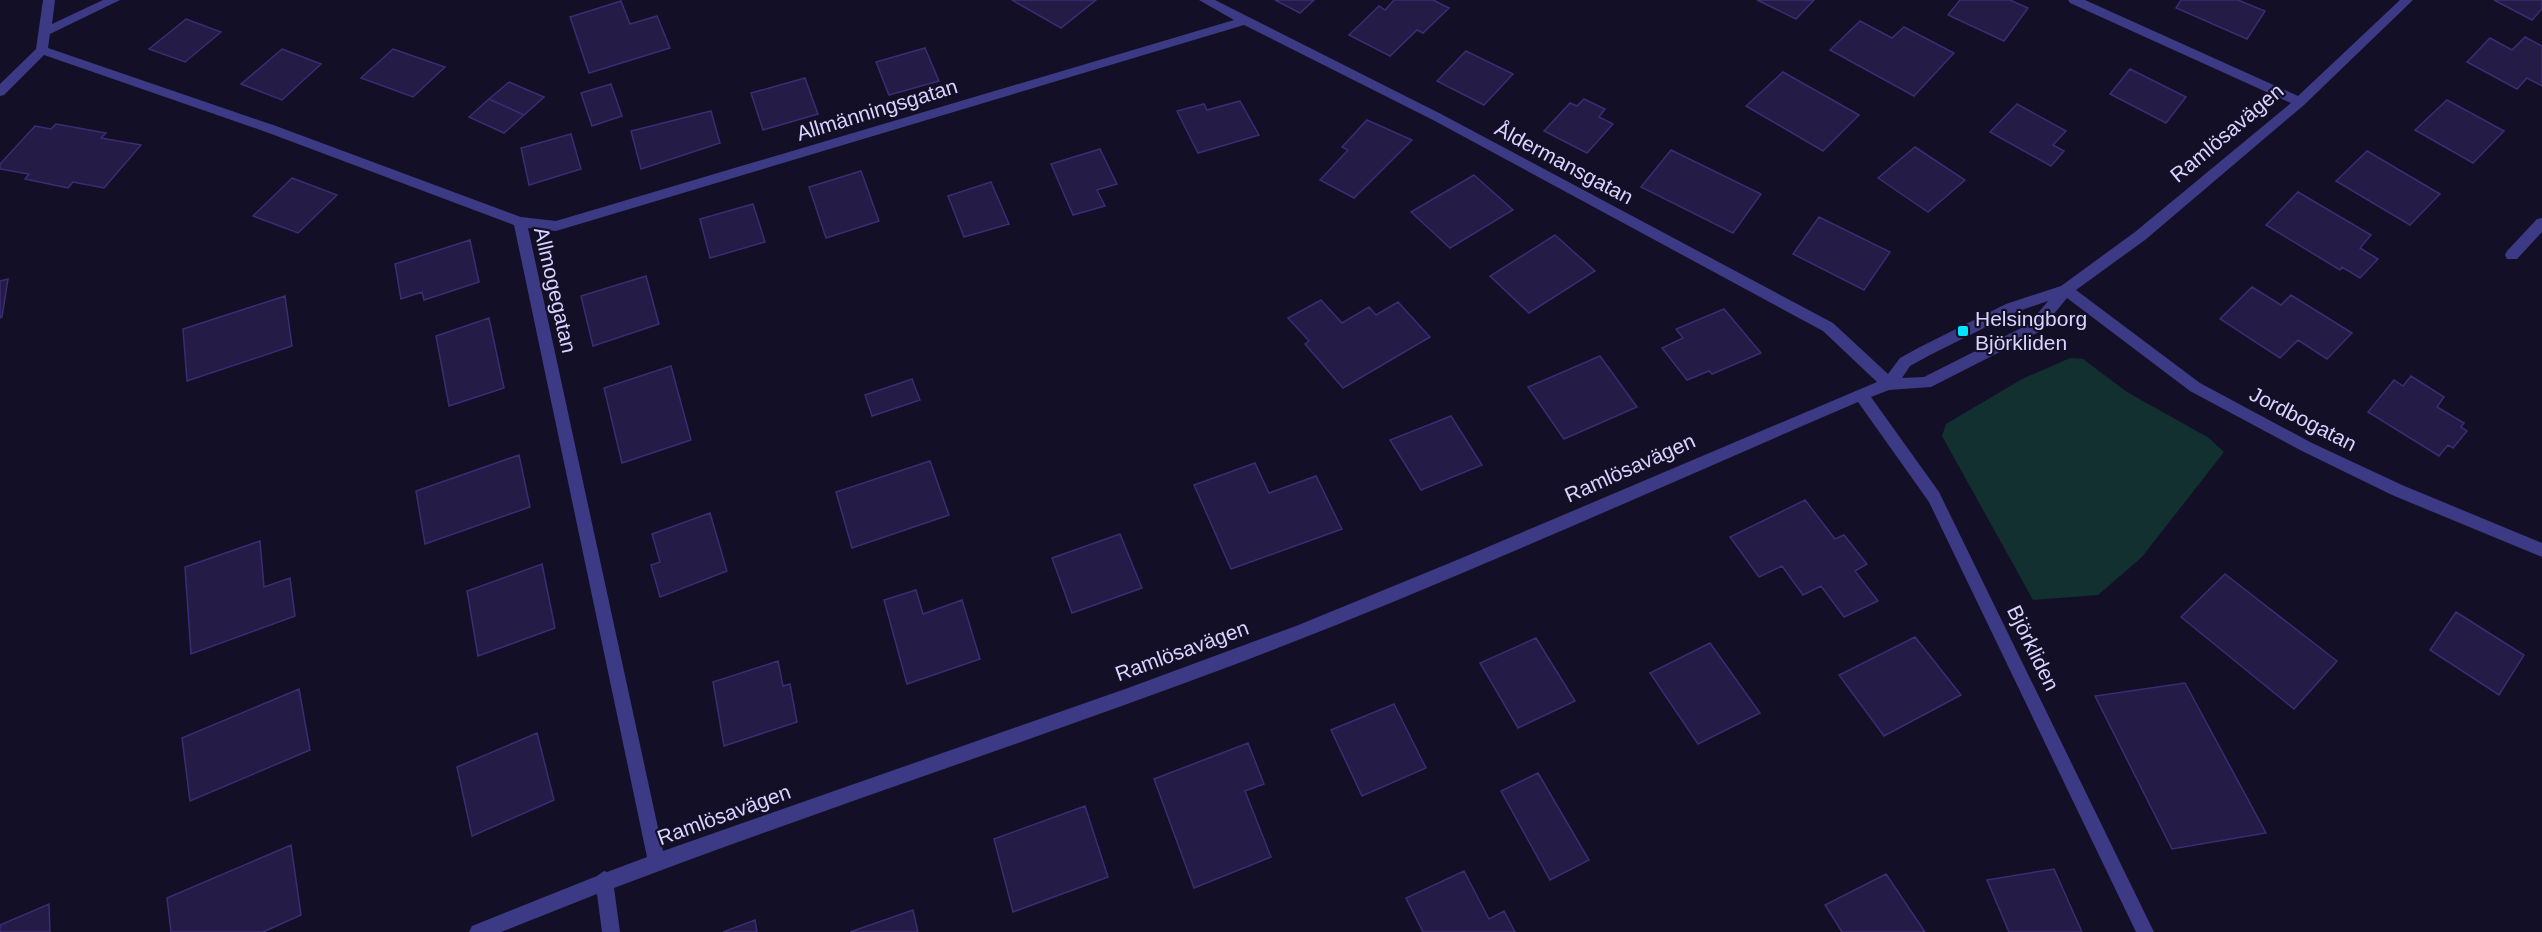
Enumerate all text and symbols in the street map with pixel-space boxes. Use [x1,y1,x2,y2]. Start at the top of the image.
street label: Allmänningsgatan [794,74,960,145]
street label: Ramlösavägen [2166,79,2288,186]
street label: Åldermansgatan [1491,117,1637,209]
street label: Allmogegatan [530,225,581,355]
place label: Helsingborg Björkliden [1975,307,2087,354]
marker: Helsingborg Björkliden [1956,324,1970,338]
street label: Jordbogatan [2246,382,2360,455]
street label: Ramlösavägen [1561,429,1698,507]
street label: Björkliden [2003,601,2064,694]
street label: Ramlösavägen [1112,616,1252,685]
street label: Ramlösavägen [654,780,794,849]

